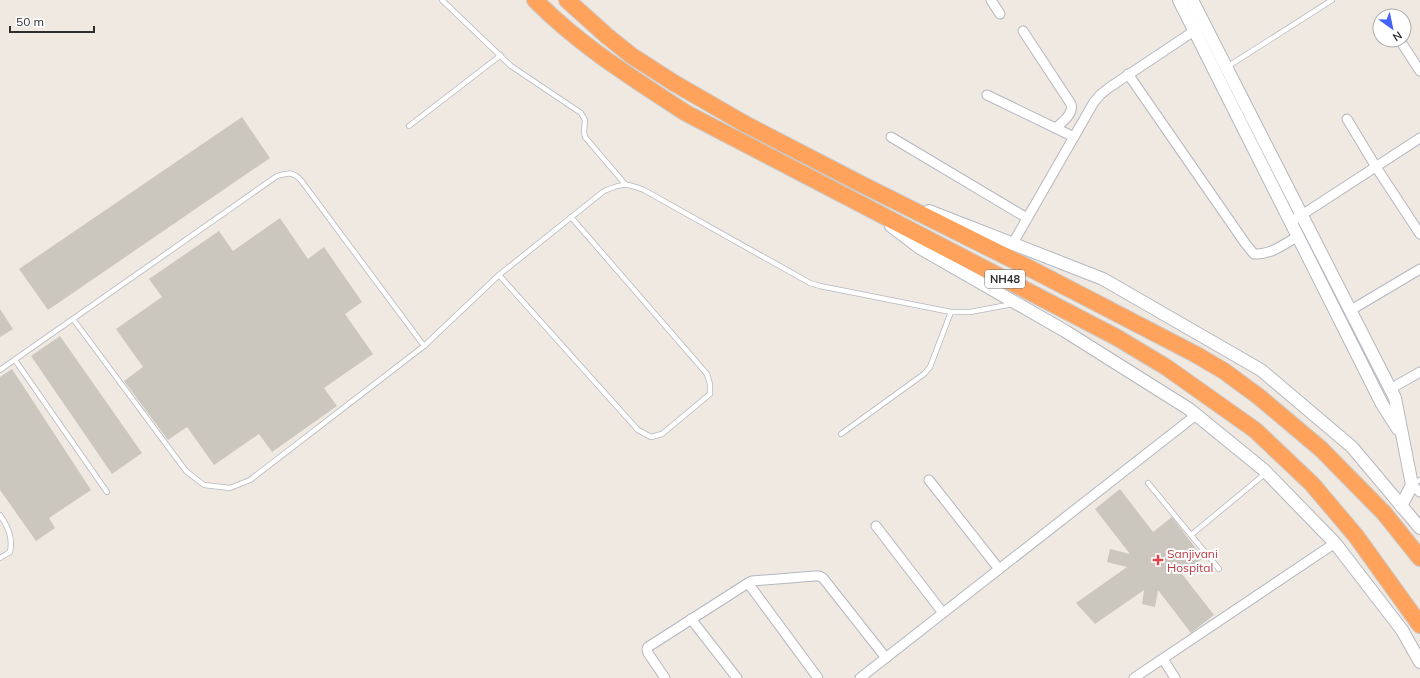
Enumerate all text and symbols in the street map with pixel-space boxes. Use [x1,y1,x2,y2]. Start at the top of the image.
scale bar [10,8,94,34]
north arrow [1372,8,1412,48]
text: 50 m [16,14,44,29]
text: N [1390,28,1405,45]
road number: NH48 [985,270,1025,288]
place label: Sanjivani Hospital [1167,546,1218,575]
marker: Sanjivani Hospital [1152,554,1164,566]

